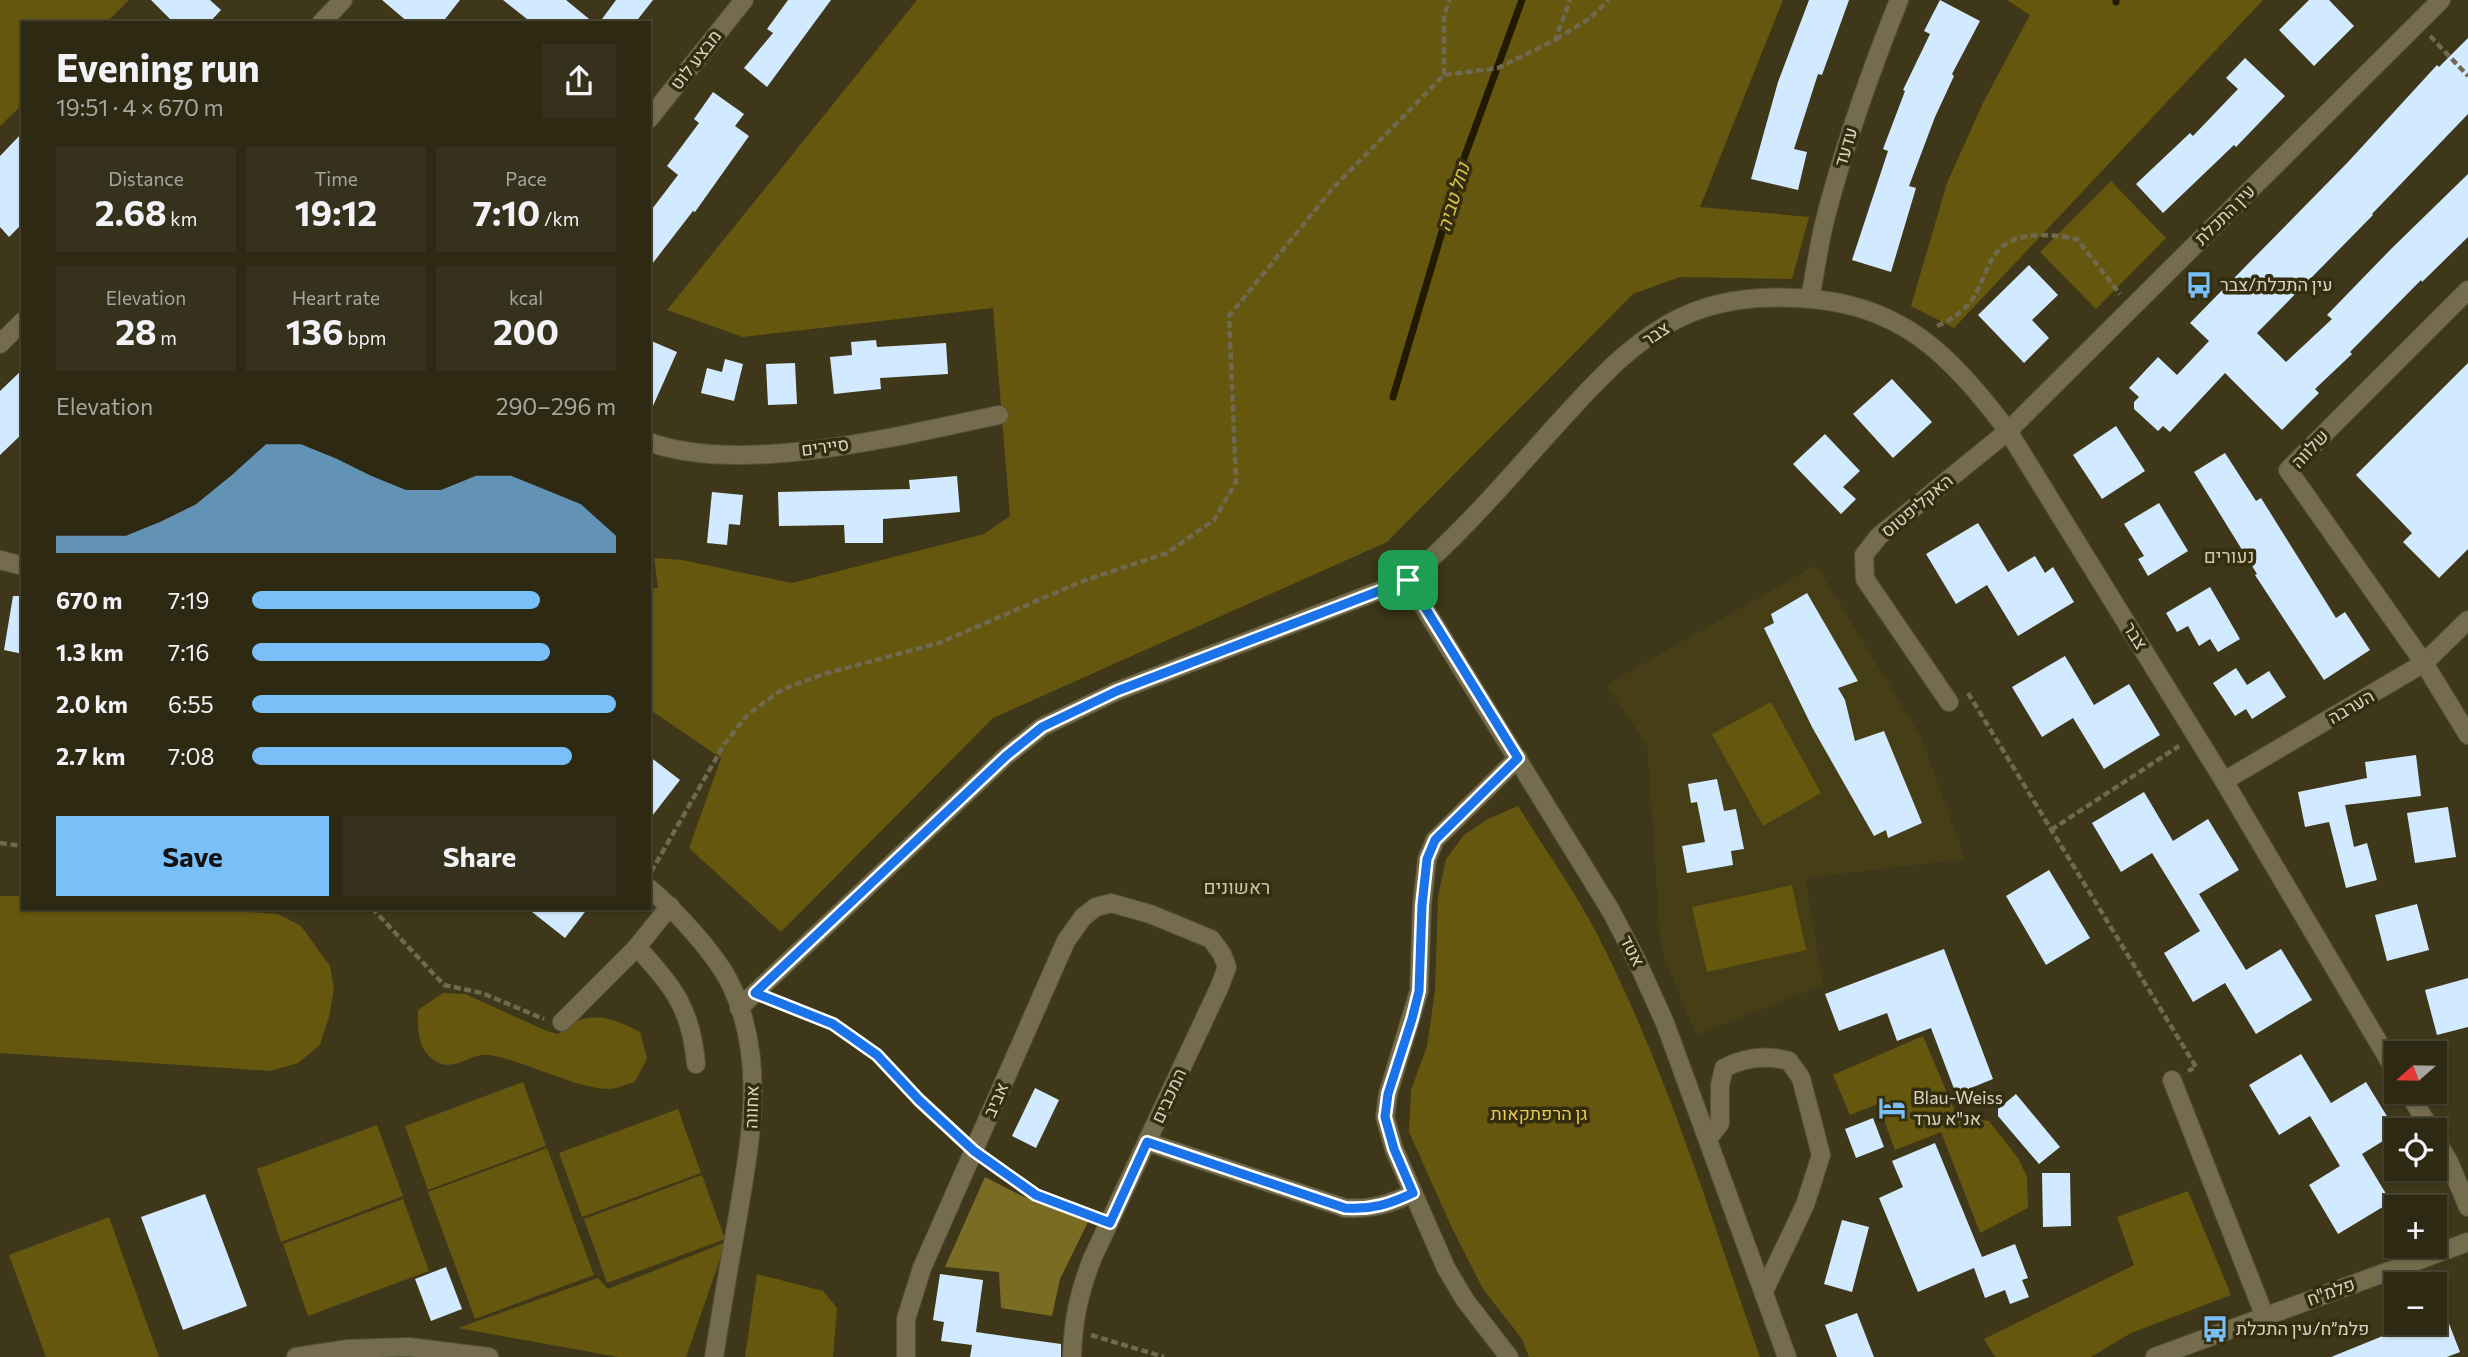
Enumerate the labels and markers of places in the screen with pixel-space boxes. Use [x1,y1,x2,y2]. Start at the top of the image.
bus stop icon: עין התכלת/צבר [2184,270,2214,300]
place label: עין התכלת/צבר [2220,273,2333,295]
pin [1378,550,1438,610]
place label: Blau-Weiss אנ"א ערד [1913,1086,2003,1129]
hotel icon: Blau-Weiss אנ"א ערד [1877,1093,1907,1123]
bus stop icon: פלמ״ח/עין התכלת [2200,1314,2230,1344]
place label: פלמ״ח/עין התכלת [2236,1317,2369,1339]

